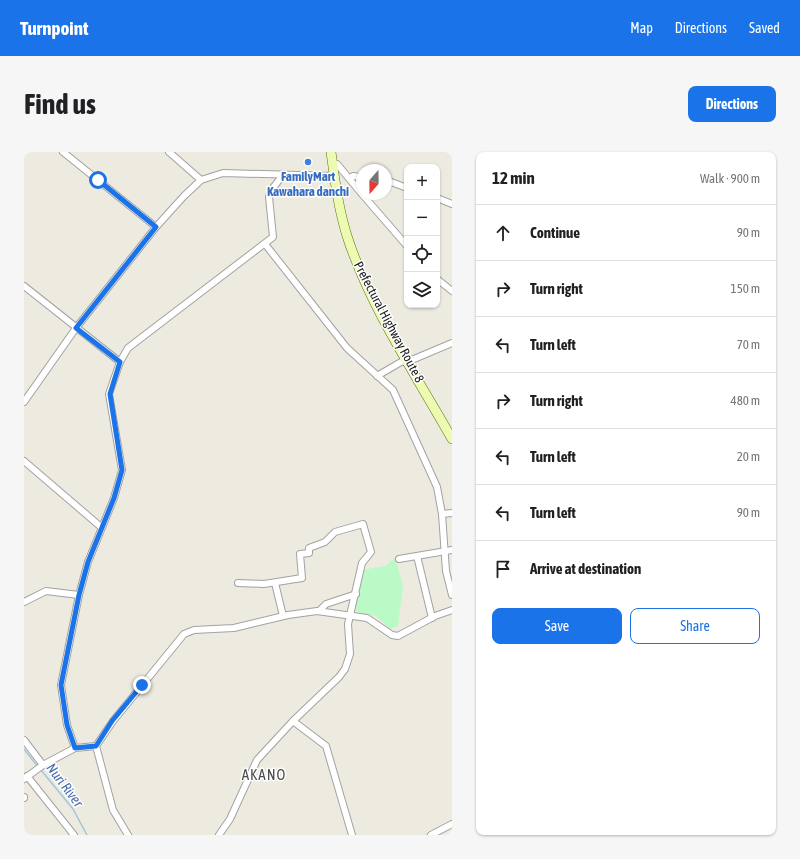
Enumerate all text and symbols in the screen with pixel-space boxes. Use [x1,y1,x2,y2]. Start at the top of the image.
text: Turnpoint [20,17,88,39]
text: Map [630,20,653,36]
text: Directions [675,20,727,36]
text: Saved [749,20,780,36]
button: Directions [688,86,776,122]
text: Find us [24,88,96,120]
marker: FamilyMart Kawahara danchi [303,157,313,167]
north arrow [356,164,392,200]
map controls [404,164,440,308]
button: + [404,164,440,200]
text: 12 min [492,168,535,188]
place label: FamilyMart Kawahara danchi [267,169,349,199]
route start [89,171,107,189]
text: Walk · 900 m [700,171,760,186]
button: − [404,200,440,236]
icon: ahead [492,222,514,244]
text: Continue [530,224,580,241]
text: 90 m [737,225,760,240]
button: locate [404,236,440,272]
street label: Prefectural Highway Route 8 [351,259,427,385]
button: layers [404,272,440,308]
icon: right [492,278,514,300]
text: Turn right [530,280,583,297]
text: 150 m [731,281,760,296]
icon: left [492,334,514,356]
text: Turn left [530,336,576,353]
text: 70 m [737,337,760,352]
icon: right [492,390,514,412]
text: Turn right [530,392,583,409]
text: 480 m [731,393,760,408]
icon: left [492,446,514,468]
text: Turn left [530,448,576,465]
text: 20 m [737,449,760,464]
icon: left [492,502,514,524]
text: Turn left [530,504,576,521]
text: 90 m [737,505,760,520]
icon: arrive [492,558,514,580]
text: Arrive at destination [530,560,641,577]
button: Save [492,608,622,644]
button: Share [630,608,760,644]
route end [133,676,151,694]
water label: Nuri River [43,760,87,811]
district label: AKANO [242,766,286,783]

